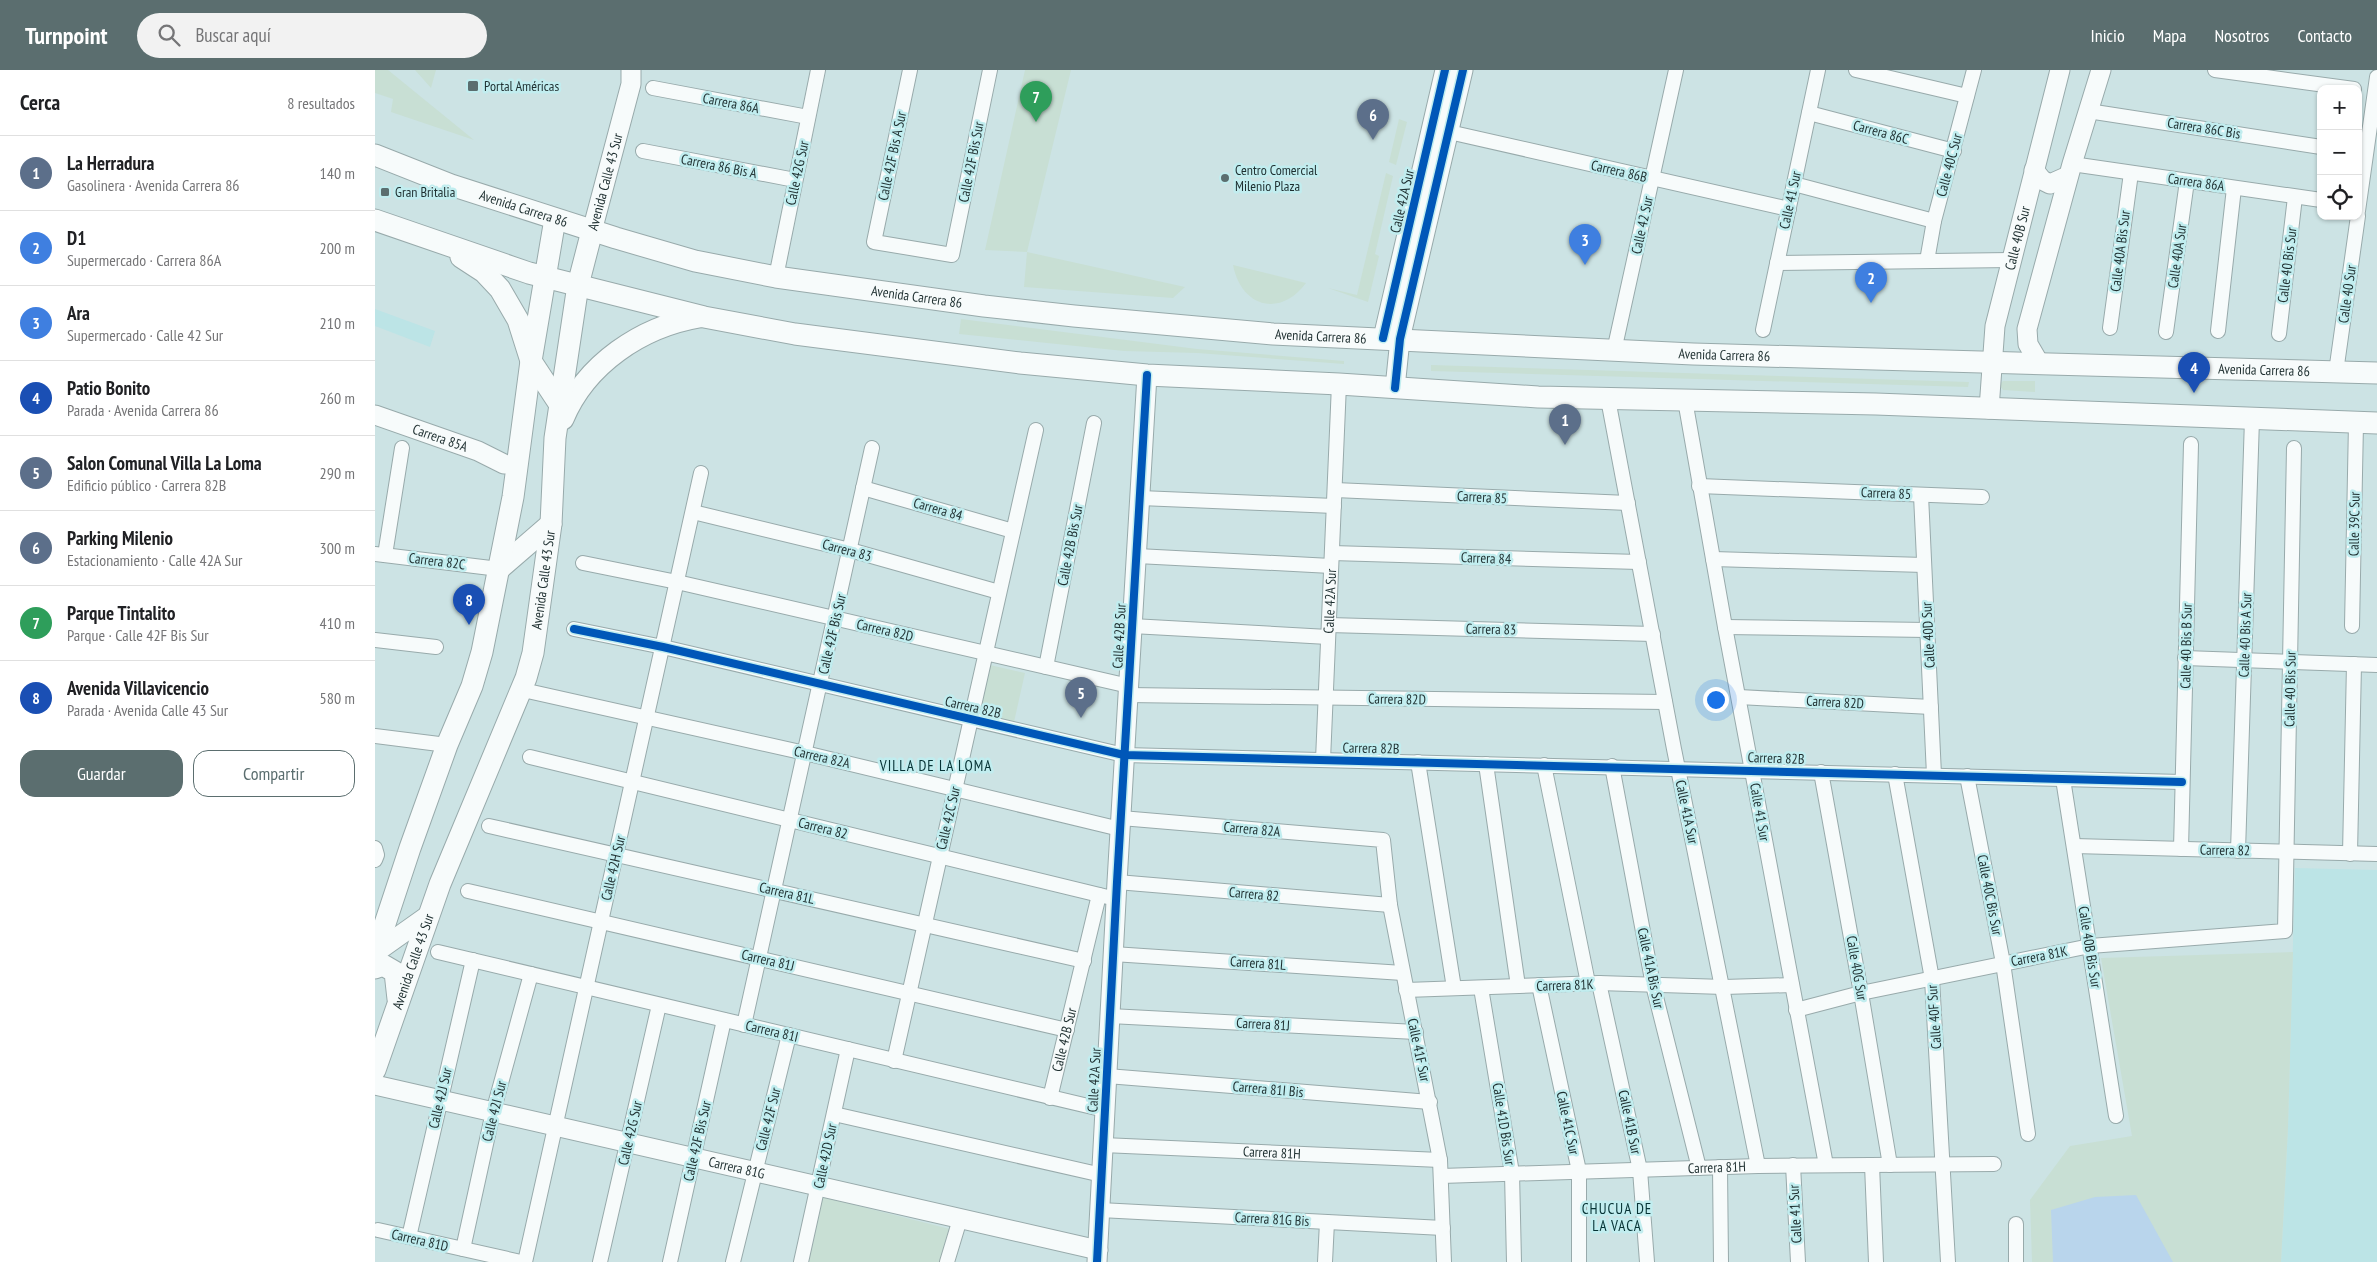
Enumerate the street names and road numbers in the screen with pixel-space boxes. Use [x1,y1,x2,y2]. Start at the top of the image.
street label: Carrera 86A [701,89,761,117]
street label: Calle 42F Bis A Sur [874,110,910,202]
street label: Carrera 86C Bis [2166,113,2242,143]
street label: Carrera 86C [1851,116,1911,148]
street label: Calle 42F Bis Sur [954,120,988,204]
street label: Avenida Calle 43 Sur [584,131,627,232]
street label: Calle 40C Sur [1932,131,1966,199]
street label: Calle 42G Sur [781,139,813,207]
street label: Carrera 86 Bis A [680,150,759,182]
street label: Carrera 86B [1589,156,1649,186]
street label: Calle 42A Sur [1386,167,1418,235]
street label: Calle 41 Sur [1775,169,1805,231]
street label: Carrera 86A [2167,169,2226,195]
street label: Avenida Carrera 86 [477,186,570,231]
street label: Calle 42 Sur [1627,194,1657,256]
street label: Calle 40B Sur [2001,204,2034,272]
street label: Calle 40A Bis Sur [2106,209,2134,293]
street label: Calle 40A Sur [2164,223,2190,289]
street label: Calle 40 Bis Sur [2273,226,2301,304]
street label: Calle 40 Sur [2334,264,2360,324]
street label: Avenida Carrera 86 [870,281,963,312]
street label: Avenida Carrera 86 [1275,325,1367,347]
street label: Avenida Carrera 86 [1678,344,1770,365]
street label: Avenida Carrera 86 [2218,360,2310,380]
street label: Carrera 85A [410,420,470,456]
street label: Carrera 85 [1861,483,1911,503]
street label: Carrera 85 [1456,487,1508,507]
street label: Calle 39C Sur [2344,491,2364,556]
street label: Carrera 84 [911,493,965,525]
street label: Calle 42B Bis Sur [1053,503,1087,587]
street label: Avenida Calle 43 Sur [527,529,559,631]
street label: Carrera 83 [820,535,874,565]
street label: Carrera 84 [1461,548,1512,568]
street label: Carrera 82C [408,549,467,573]
street label: Calle 42A Sur [1319,568,1340,634]
street label: Calle 42F Bis Sur [814,592,850,676]
street label: Calle 40 Bis A Sur [2235,592,2255,678]
street label: Calle 40D Sur [1917,601,1939,668]
street label: Calle 42B Sur [1108,603,1130,669]
street label: Calle 40 Bis B Sur [2176,603,2196,689]
street label: Carrera 82D [855,615,915,645]
street label: Carrera 83 [1466,620,1516,638]
street label: Calle 40 Bis Sur [2280,651,2300,727]
street label: Carrera 82D [1368,689,1426,709]
street label: Carrera 82B [943,692,1003,722]
street label: Carrera 82D [1806,692,1864,712]
street label: Carrera 82B [1342,739,1400,757]
street label: Carrera 82A [792,742,852,772]
street label: Carrera 82B [1747,748,1805,768]
street label: Calle 41A Sur [1671,778,1703,846]
street label: Calle 41 Sur [1746,782,1774,843]
street label: Calle 42C Sur [932,784,964,851]
street label: Carrera 82 [796,813,850,843]
street label: Carrera 82A [1223,818,1282,840]
street label: Calle 42H Sur [597,834,629,902]
street label: Carrera 82 [2200,841,2250,859]
street label: Calle 40C Bis Sur [1973,853,2007,937]
street label: Carrera 81L [758,878,817,908]
street label: Carrera 82 [1228,883,1280,905]
street label: Calle 40B Bis Sur [2075,905,2105,989]
street label: Avenida Calle 43 Sur [388,911,438,1012]
street label: Calle 41A Bis Sur [1634,926,1668,1010]
street label: Calle 40G Sur [1842,934,1872,1002]
street label: Carrera 81K [2009,942,2069,970]
street label: Carrera 81J [740,945,796,975]
street label: Carrera 81L [1229,952,1287,974]
street label: Carrera 81K [1536,975,1594,995]
street label: Calle 40F Sur [1923,984,1945,1050]
street label: Calle 42B Sur [1048,1006,1081,1074]
street label: Carrera 81J [1236,1014,1290,1034]
street label: Carrera 81I [744,1016,800,1046]
street label: Calle 41F Sur [1404,1017,1435,1084]
street label: Calle 42A Sur [1083,1047,1105,1113]
street label: Calle 42J Sur [424,1066,456,1130]
street label: Carrera 81I Bis [1232,1077,1304,1101]
street label: Calle 42I Sur [478,1079,510,1143]
street label: Calle 41D Bis Sur [1489,1081,1519,1167]
street label: Calle 42F Sur [751,1085,785,1152]
street label: Calle 41B Sur [1614,1088,1646,1156]
street label: Calle 41C Sur [1552,1090,1584,1157]
street label: Calle 42G Sur [614,1099,646,1167]
street label: Calle 42F Bis Sur [679,1099,715,1183]
street label: Calle 42D Sur [809,1122,841,1190]
street label: Carrera 81H [1243,1142,1301,1163]
street label: Carrera 81G [707,1152,767,1183]
street label: Carrera 81H [1688,1157,1746,1177]
street label: Calle 41 Sur [1784,1184,1806,1244]
street label: Carrera 81G Bis [1234,1208,1310,1230]
street label: Carrera 81D [390,1225,450,1255]

